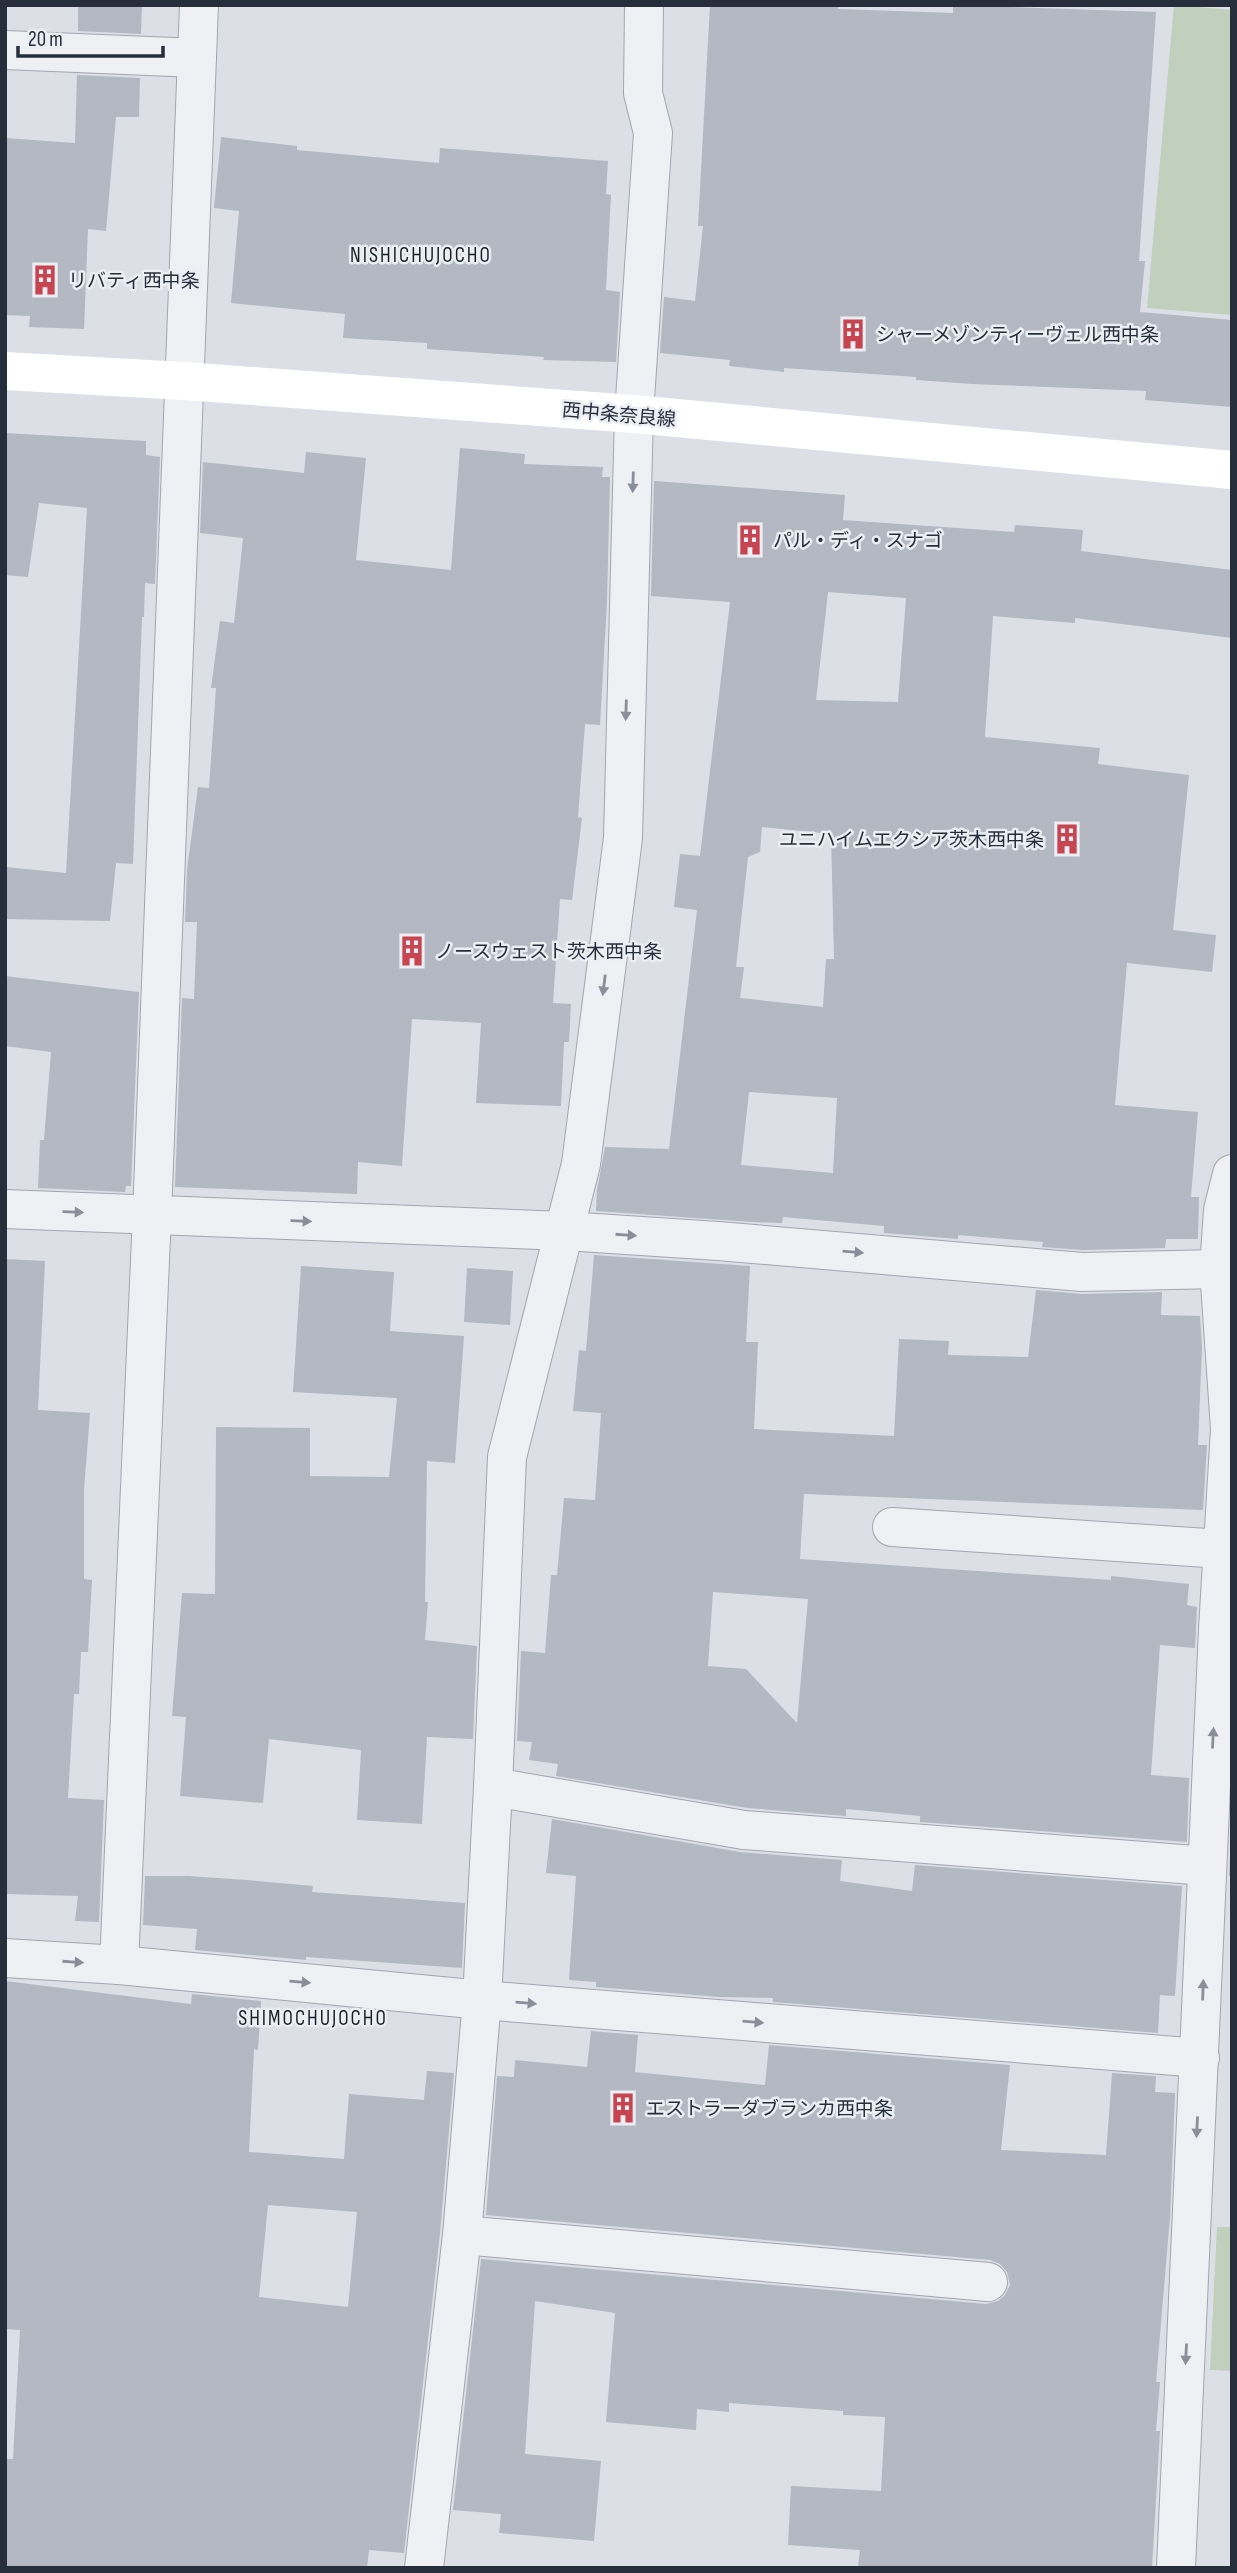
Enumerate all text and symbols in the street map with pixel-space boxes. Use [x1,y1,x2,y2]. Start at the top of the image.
scale bar [18,14,163,58]
text: 20 m [28,27,63,52]
district label: NISHICHUJOCHO [350,243,492,268]
building icon: リバティ西中条 [28,263,62,297]
place label: リバティ西中条 [68,270,200,293]
building icon: シャーメゾンティーヴェル西中条 [836,317,870,351]
place label: シャーメゾンティーヴェル西中条 [876,324,1159,347]
street label: 西中条奈良線 [561,399,677,432]
one-way arrow [627,472,638,494]
building icon: パル・ディ・スナゴ [733,523,767,557]
place label: パル・ディ・スナゴ [773,530,943,553]
one-way arrow [621,699,632,721]
building icon: ユニハイムエクシア茨木西中条 [1050,822,1084,856]
place label: ユニハイムエクシア茨木西中条 [779,829,1044,852]
building icon: ノースウェスト茨木西中条 [395,934,429,968]
place label: ノースウェスト茨木西中条 [435,941,662,964]
one-way arrow [598,974,609,996]
one-way arrow [63,1206,85,1217]
one-way arrow [290,1215,312,1226]
one-way arrow [615,1230,637,1241]
one-way arrow [842,1247,864,1258]
one-way arrow [1208,1727,1219,1749]
one-way arrow [63,1957,85,1968]
one-way arrow [289,1977,311,1988]
one-way arrow [1197,1979,1208,2001]
one-way arrow [516,1998,538,2009]
district label: SHIMOCHUJOCHO [238,2006,388,2031]
one-way arrow [742,2017,764,2028]
building icon: エストラーダブランカ西中条 [606,2091,640,2125]
place label: エストラーダブランカ西中条 [646,2098,893,2121]
one-way arrow [1191,2116,1202,2138]
one-way arrow [1181,2343,1192,2365]

